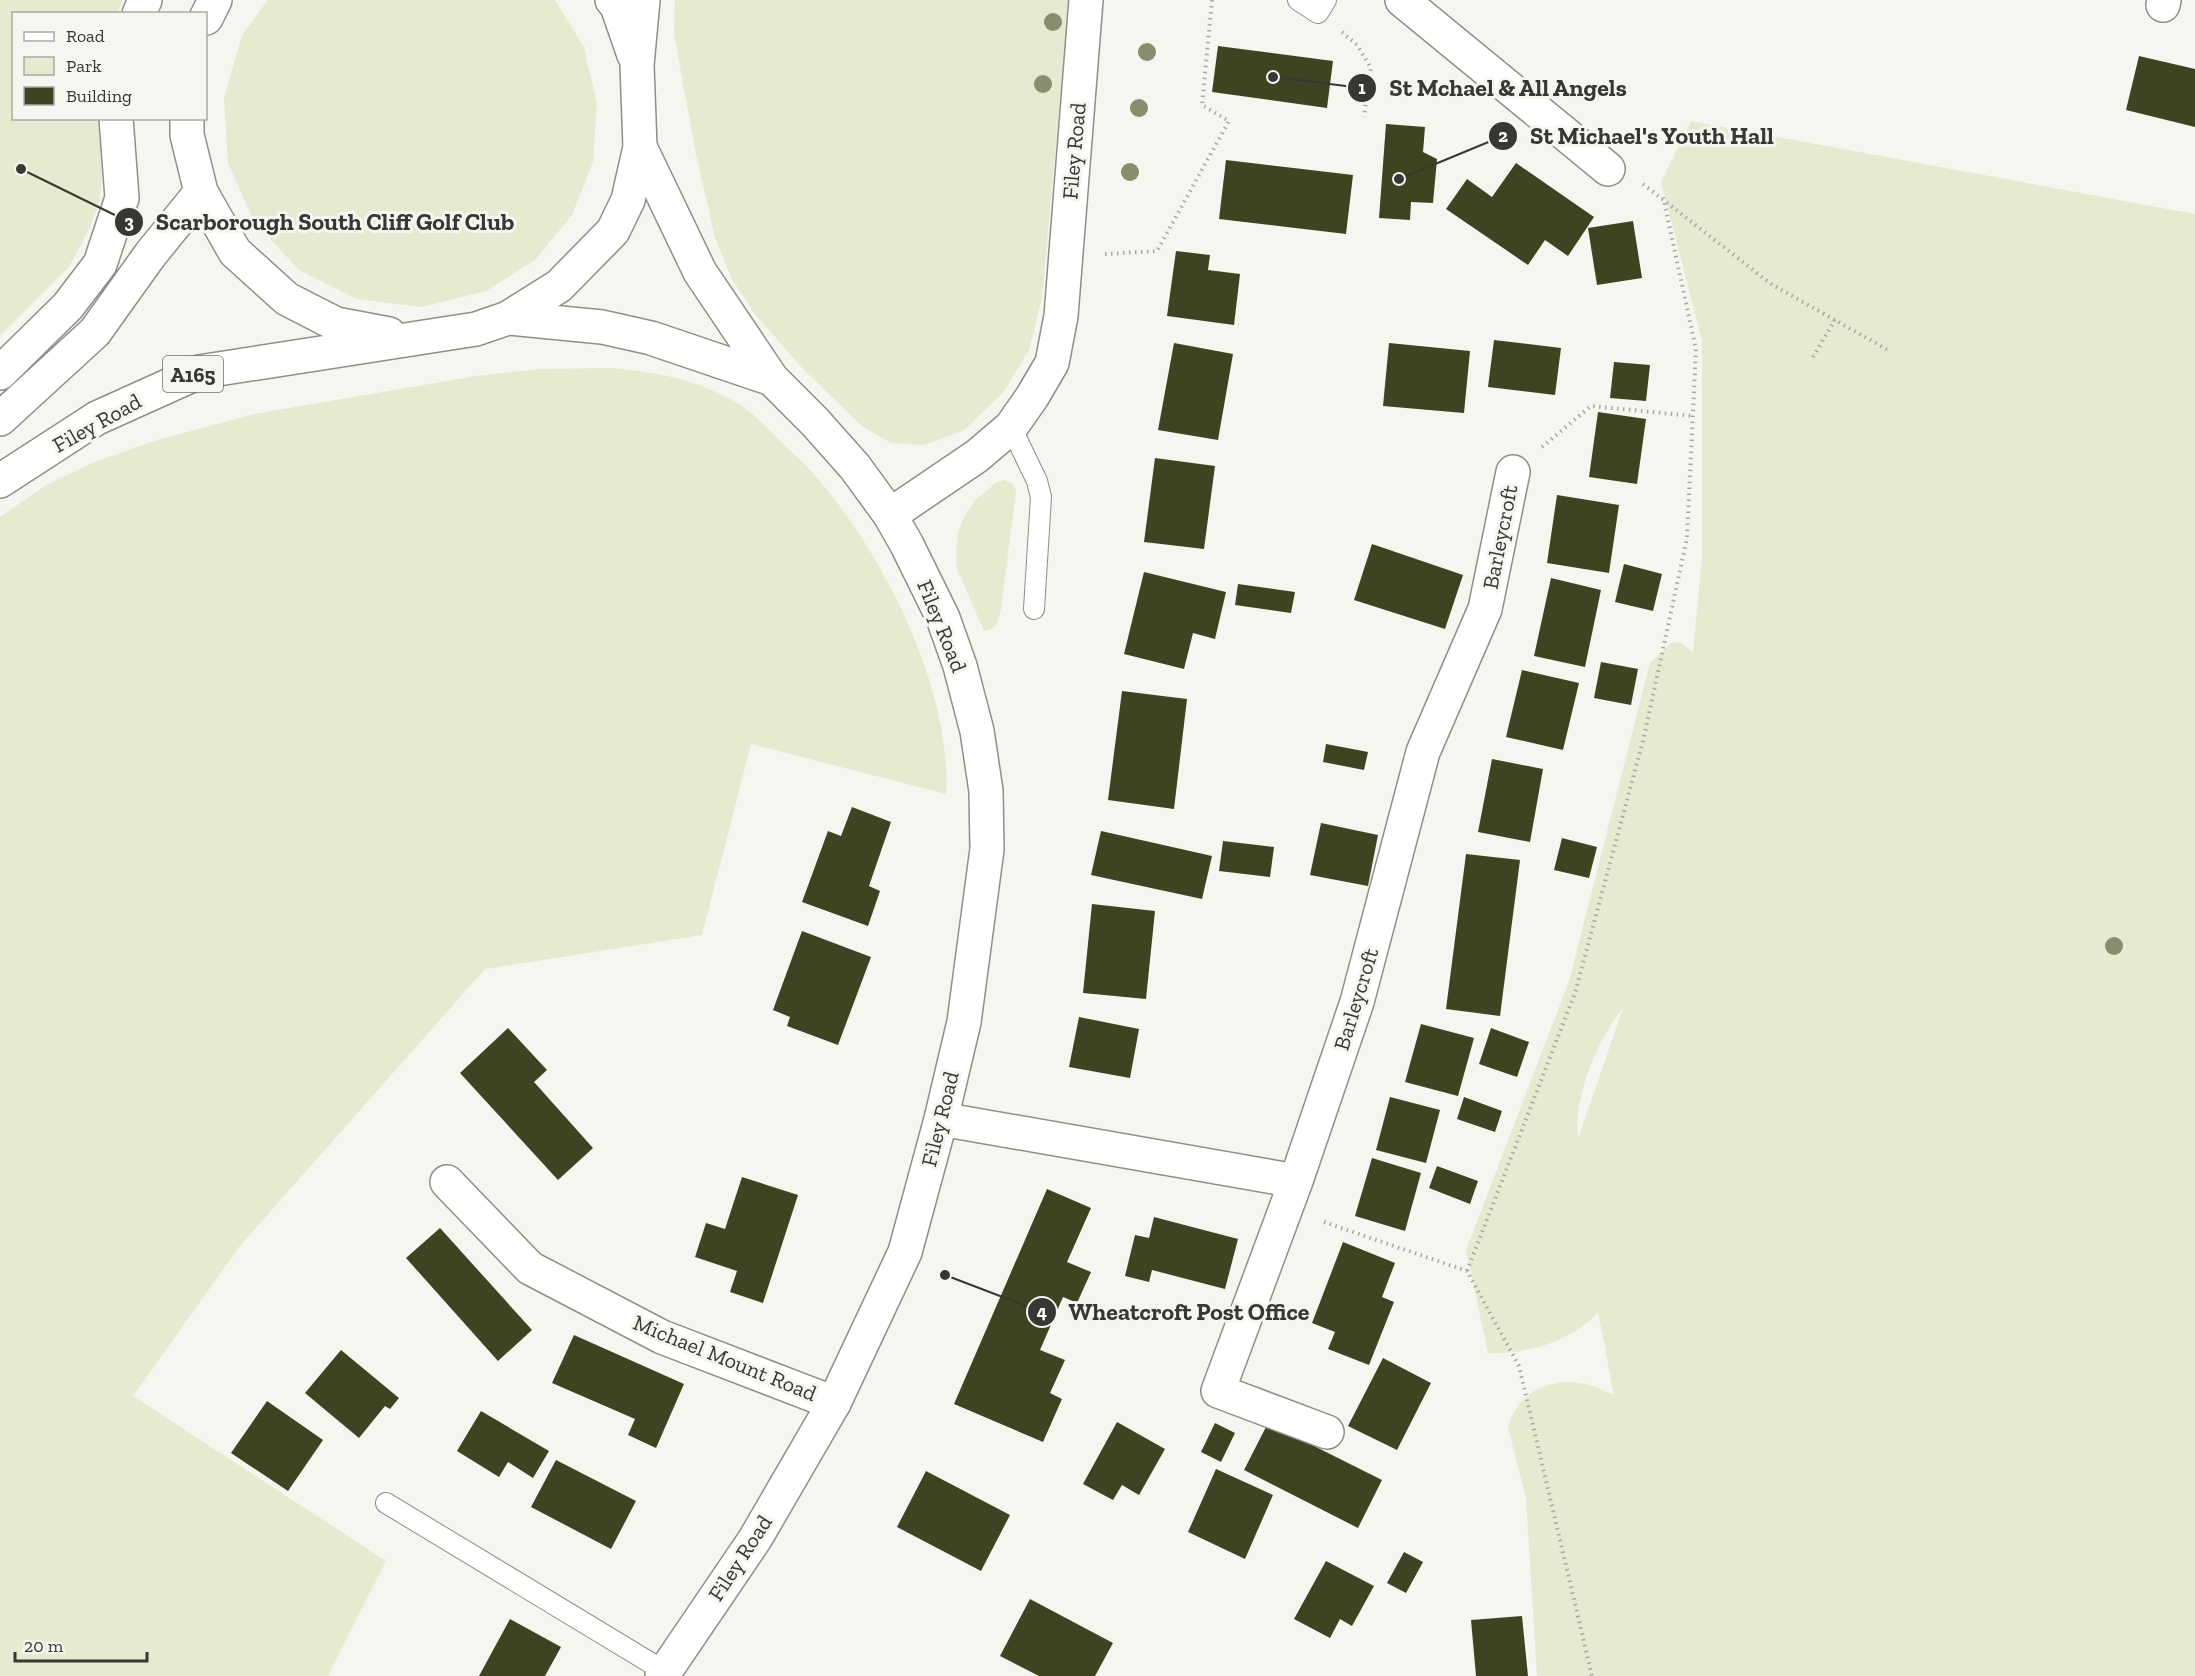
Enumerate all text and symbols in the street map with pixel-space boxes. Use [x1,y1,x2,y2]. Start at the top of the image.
legend [12,12,207,120]
text: Road [66,25,105,47]
text: Park [66,55,102,77]
callout: St Mchael & All Angels [1347,67,1640,109]
text: St Mchael & All Angels [1389,73,1627,102]
text: 1 [1358,77,1366,99]
text: Building [66,85,132,107]
street label: Filey Road [1056,101,1092,201]
callout: St Michael's Youth Hall [1488,115,1787,157]
text: St Michael's Youth Hall [1530,121,1774,150]
text: 2 [1498,125,1508,147]
callout: Scarborough South Cliff Golf Club [114,201,526,243]
text: Scarborough South Cliff Golf Club [156,207,514,236]
text: 3 [124,211,134,233]
road number: A165 [163,356,223,392]
street label: Filey Road [48,388,146,458]
street label: Barleycroft [1477,482,1523,591]
street label: Filey Road [911,576,973,676]
street label: Barleycroft [1328,944,1385,1053]
street label: Filey Road [915,1069,965,1169]
callout: Wheatcroft Post Office [1027,1291,1322,1333]
text: Wheatcroft Post Office [1069,1297,1310,1326]
text: 4 [1037,1301,1047,1323]
street label: Michael Mount Road [629,1309,821,1407]
street label: Filey Road [702,1510,778,1606]
scale bar [15,1625,147,1663]
text: 20 m [24,1635,64,1657]

